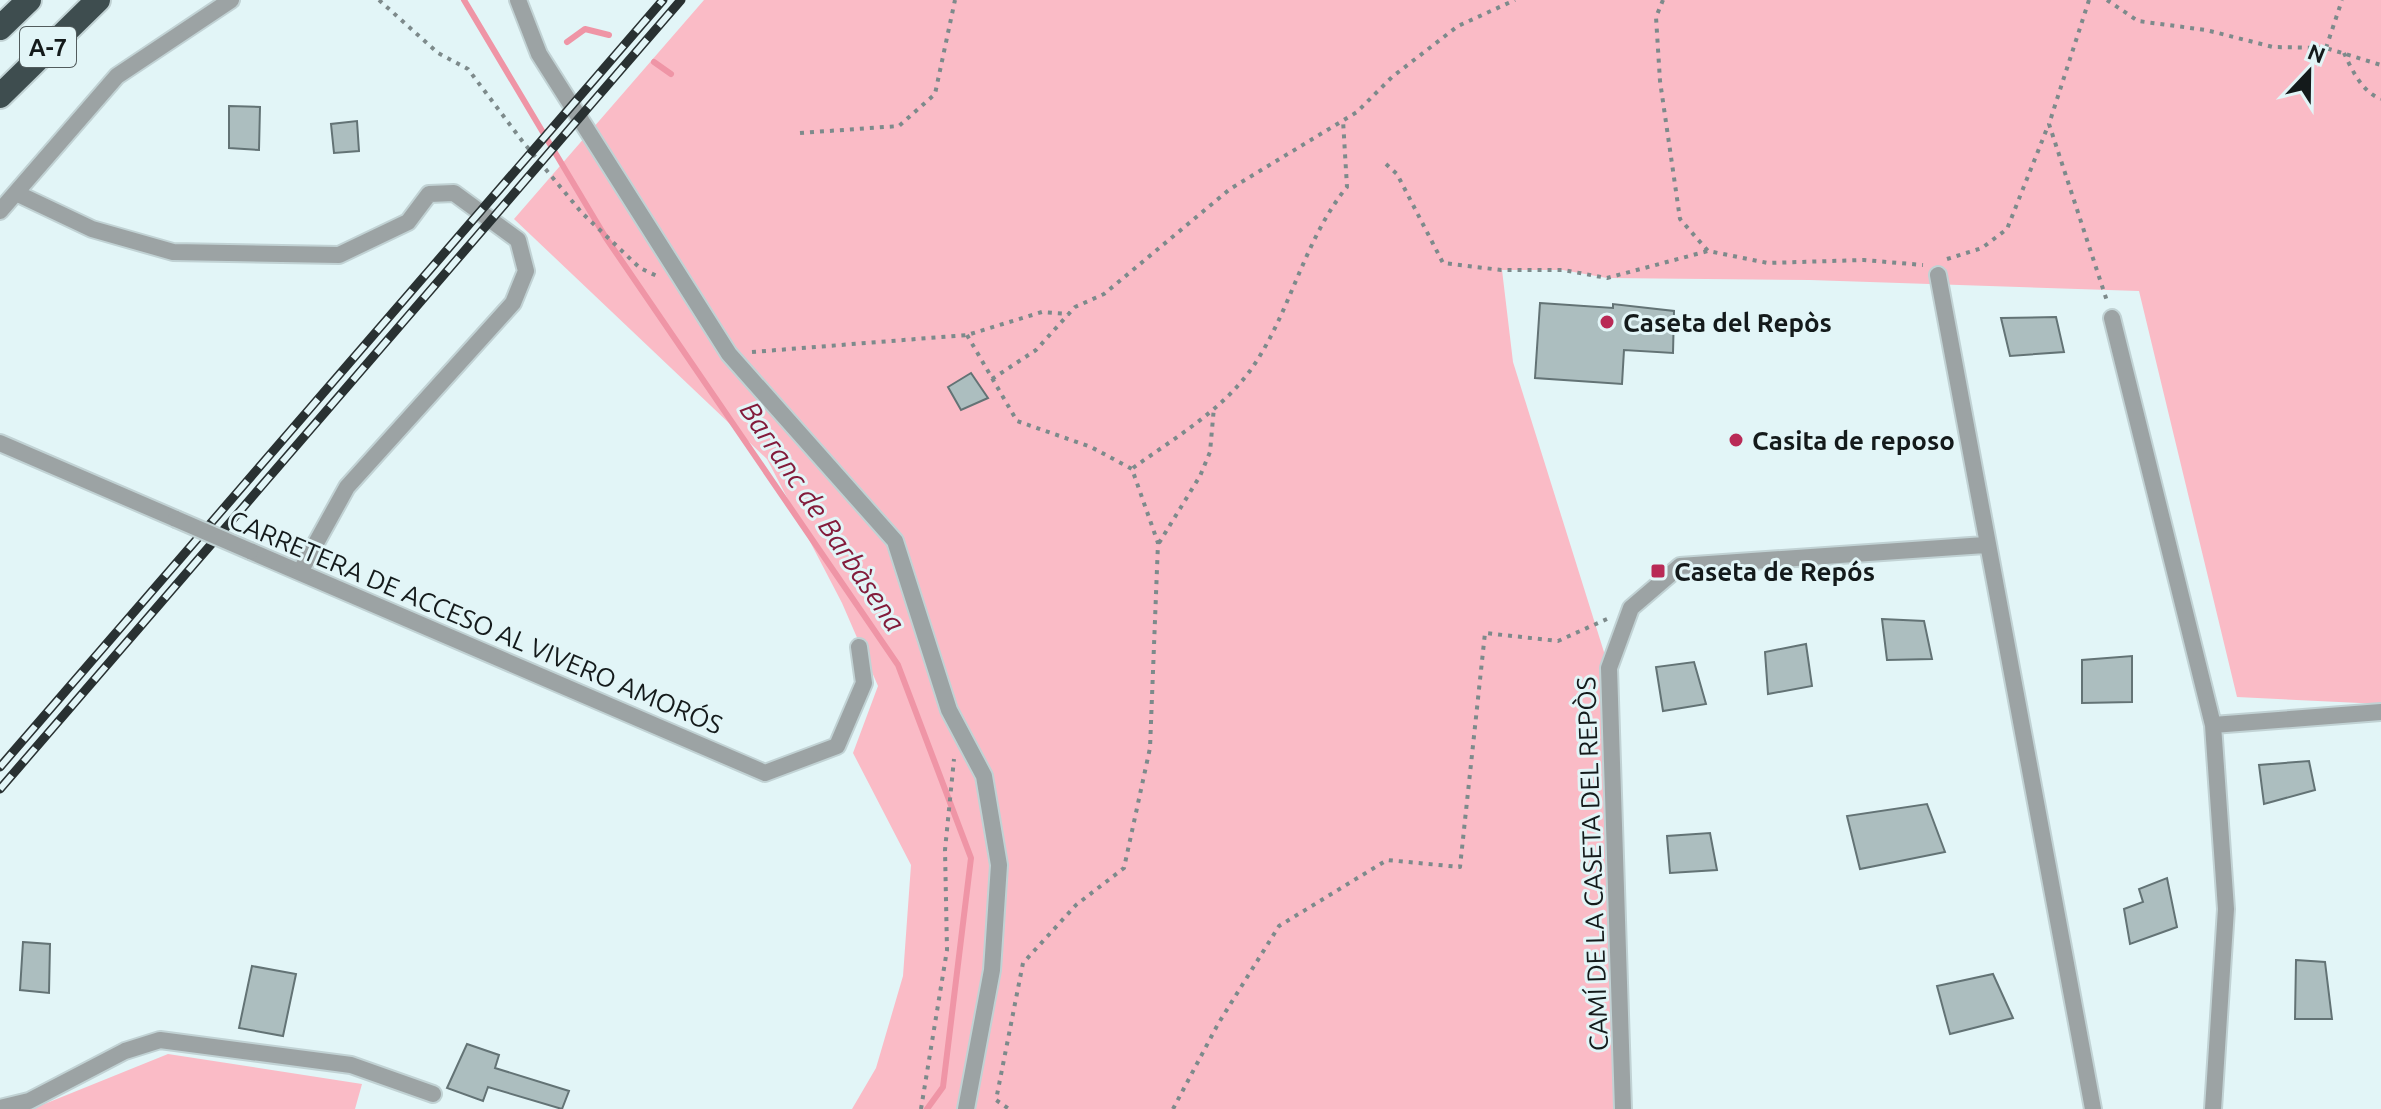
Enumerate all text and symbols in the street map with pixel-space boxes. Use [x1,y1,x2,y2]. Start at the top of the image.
road number: A-7 [20,27,76,67]
north arrow [2269,32,2349,112]
text: N [2304,38,2329,68]
place label: Caseta del Repòs [1623,308,1832,337]
marker: Caseta del Repòs [1598,313,1616,331]
water label: Barranc de Barbàsena [735,395,911,637]
place label: Casita de reposo [1752,426,1955,455]
marker: Casita de reposo [1727,431,1745,449]
street label: CARRETERA DE ACCESO AL VIVERO AMORÓS [225,505,727,739]
place label: Caseta de Repós [1674,557,1875,586]
marker: Caseta de Repós [1649,562,1667,580]
street label: CAMÍ DE LA CASETA DEL REPÒS [1570,676,1613,1052]

